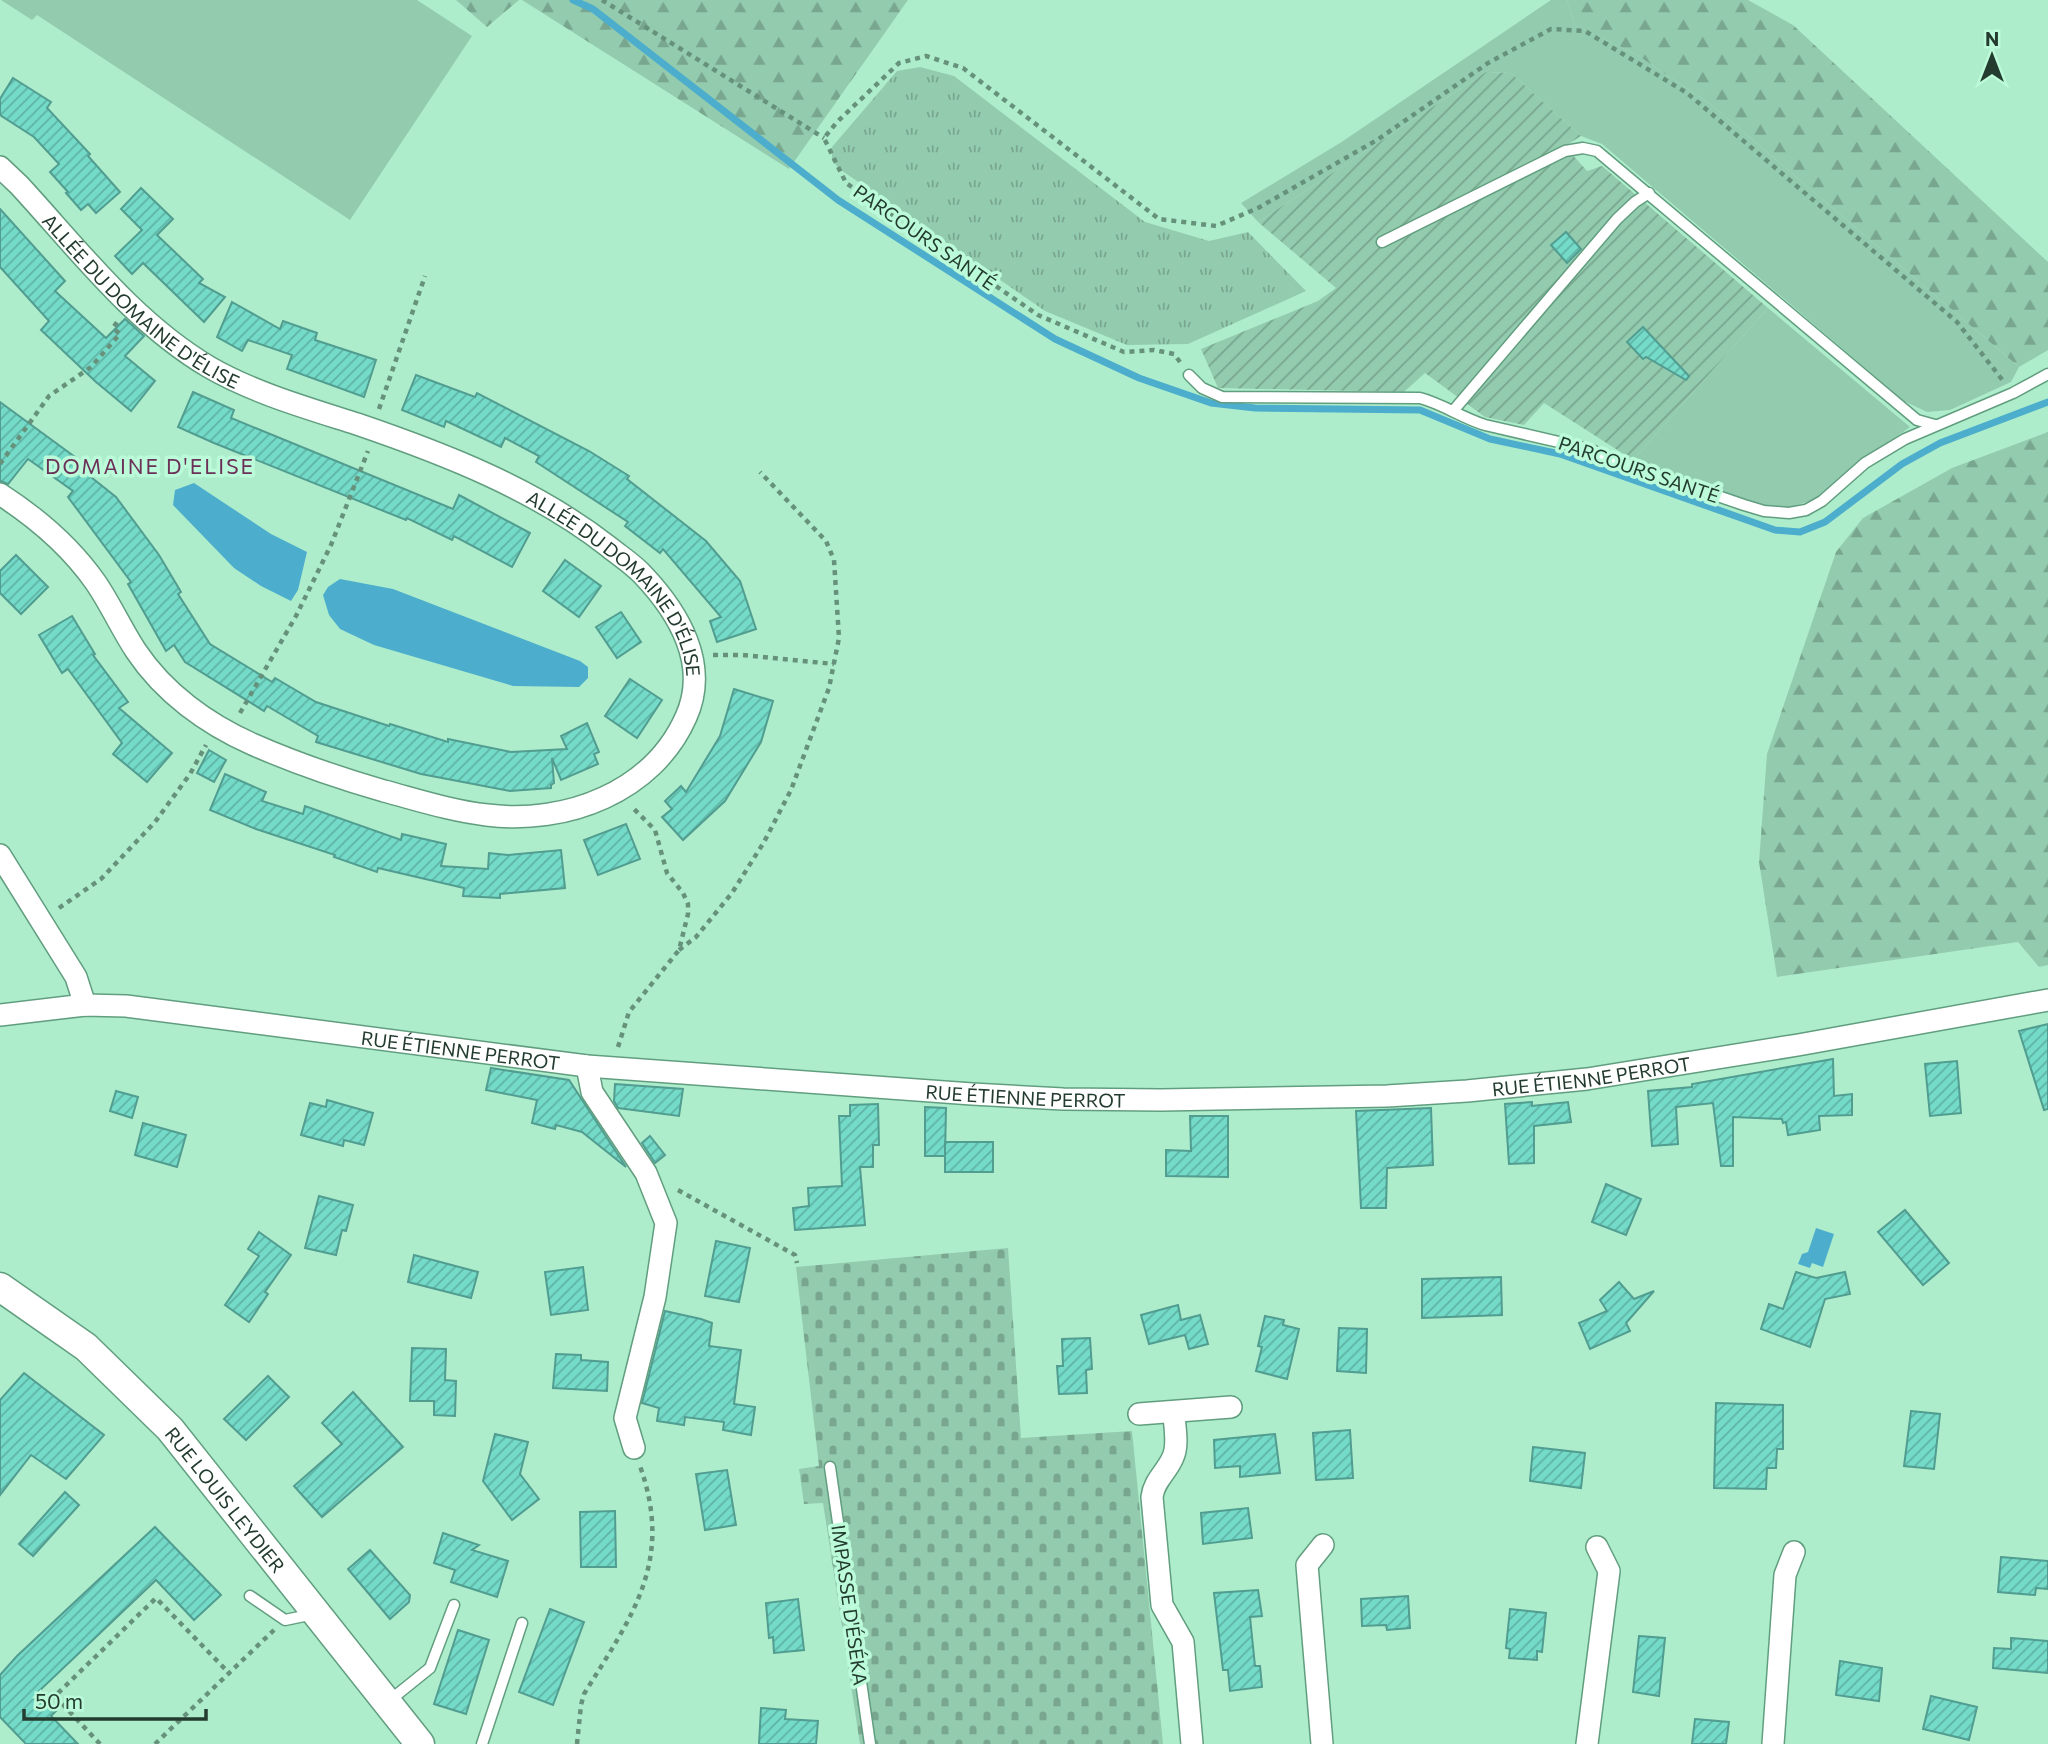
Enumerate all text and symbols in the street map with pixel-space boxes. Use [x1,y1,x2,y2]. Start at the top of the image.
north arrow [1957,21,2027,91]
text: N [1985,27,1999,50]
street label: PARCOURS SANTÉ [849,179,1001,295]
street label: ALLÉE DU DOMAINE D'ÉLISE [38,209,244,393]
street label: PARCOURS SANTÉ [1556,431,1722,507]
district label: DOMAINE D'ELISE [45,453,255,478]
street label: ALLÉE DU DOMAINE D'ÉLISE [523,485,706,677]
street label: RUE ÉTIENNE PERROT [360,1025,561,1074]
street label: RUE ÉTIENNE PERROT [1491,1051,1692,1100]
street label: RUE ÉTIENNE PERROT [925,1079,1126,1111]
street label: RUE LOUIS LEYDIER [161,1422,291,1577]
street label: IMPASSE D'ÉSÉKA [827,1523,873,1687]
scale bar [24,1678,206,1722]
text: 50 m [35,1688,83,1713]

